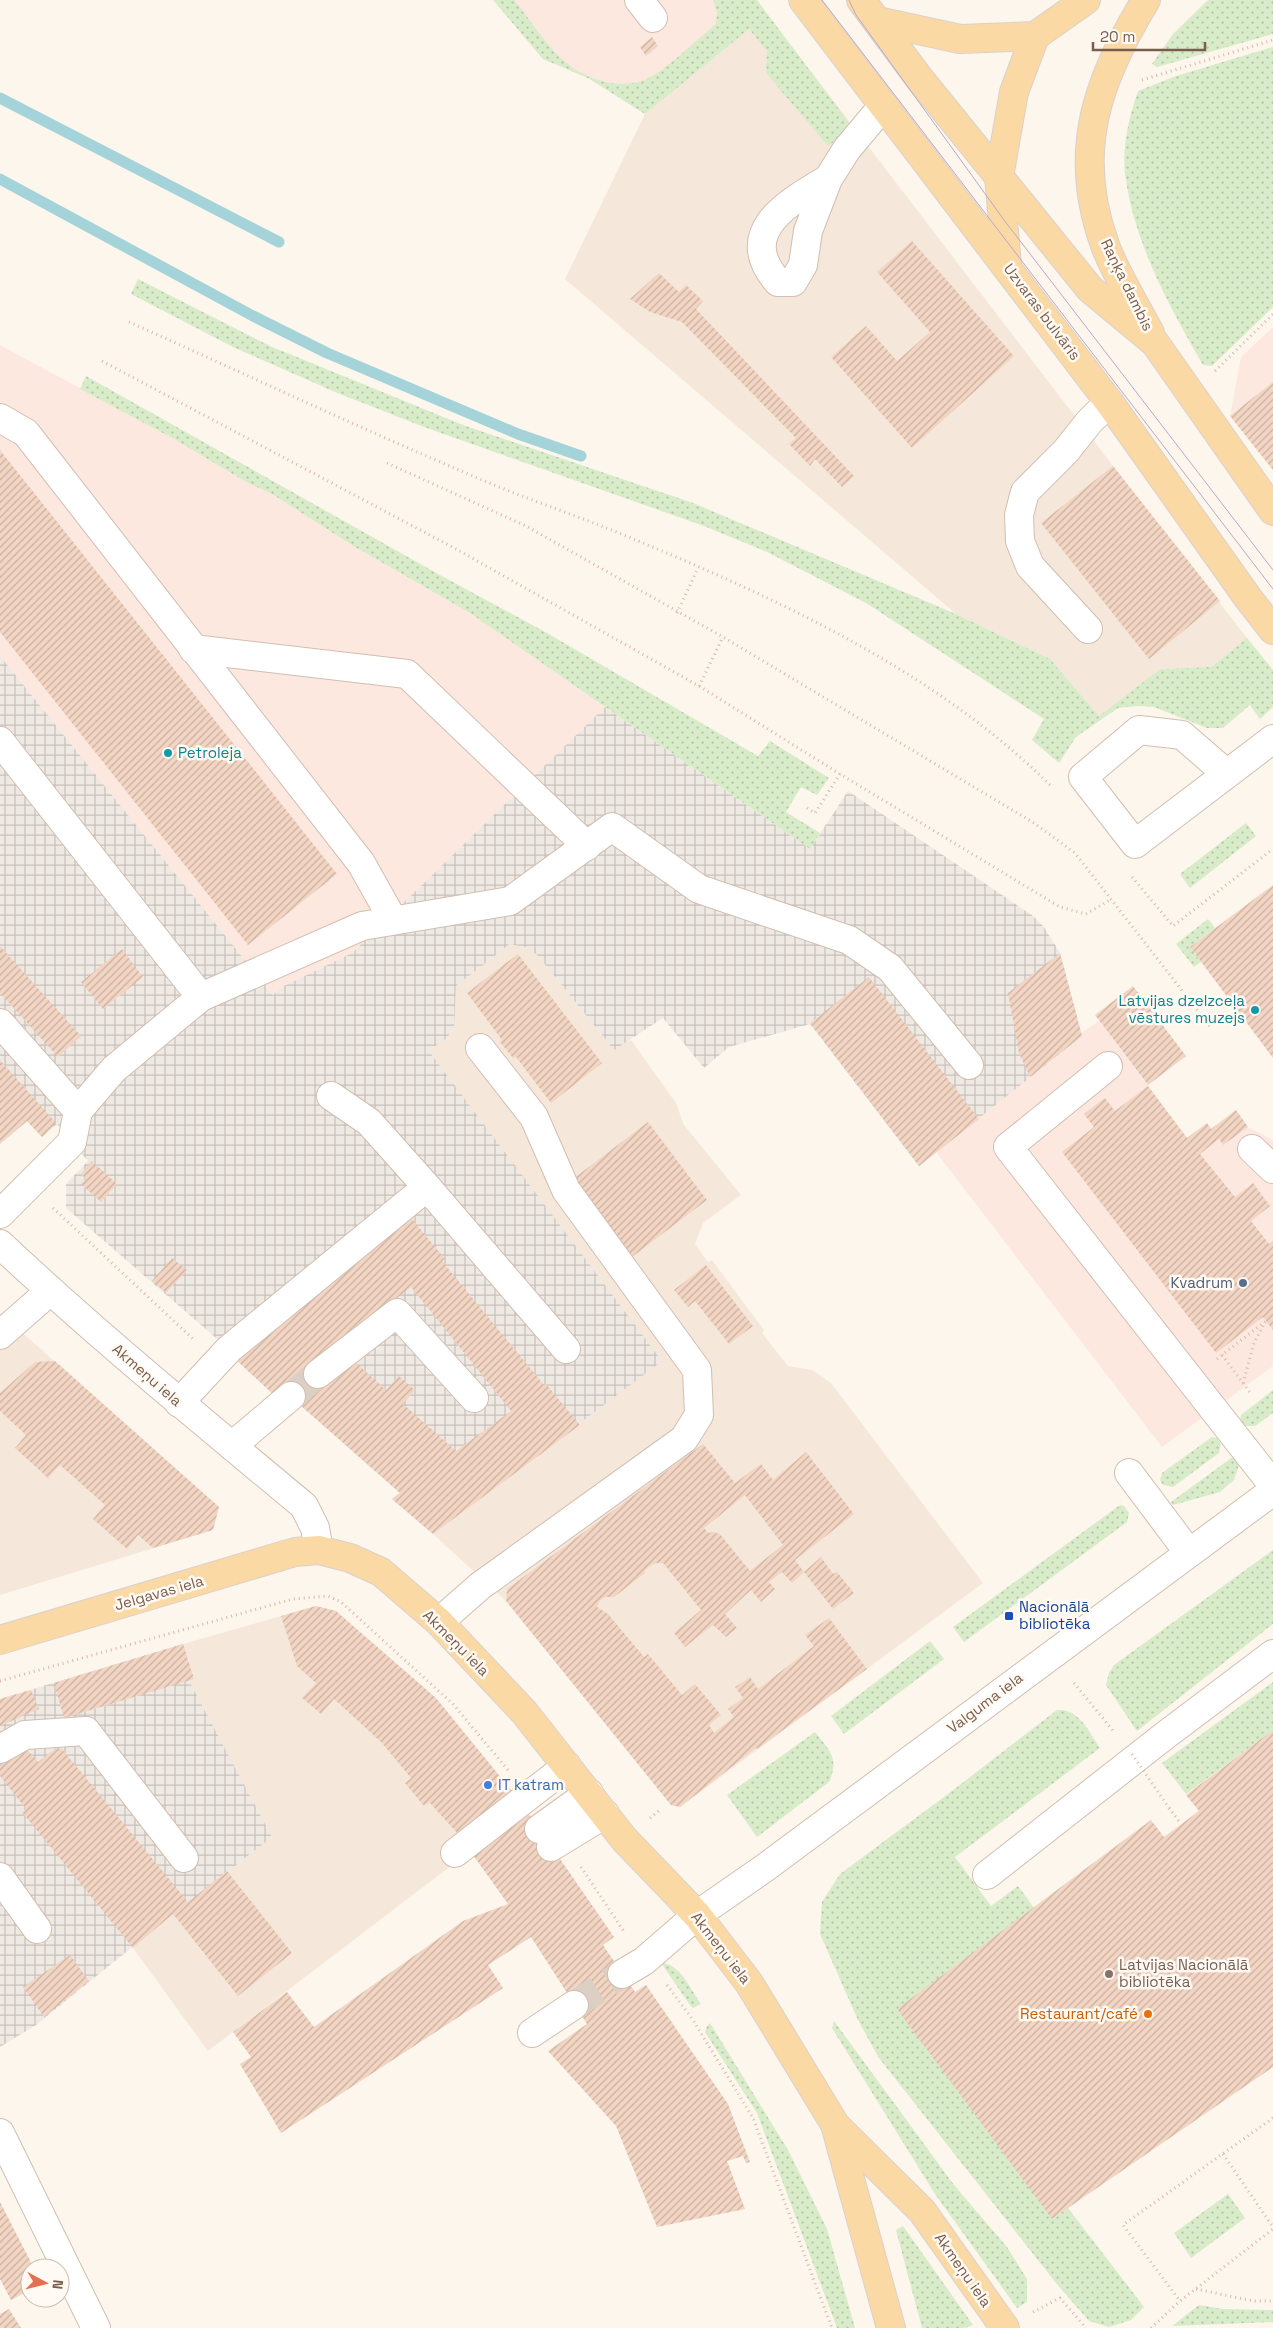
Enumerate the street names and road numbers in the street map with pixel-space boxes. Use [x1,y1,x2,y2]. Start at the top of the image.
street label: Raņķa dambis [1097,236,1158,334]
street label: Uzvaras bulvāris [1000,260,1085,364]
street label: Akmeņu iela [109,1339,186,1410]
street label: Jelgavas iela [112,1571,206,1614]
street label: Akmeņu iela [419,1605,494,1680]
street label: Valguma iela [943,1668,1027,1737]
street label: Akmeņu iela [687,1908,756,1988]
street label: Akmeņu iela [931,2229,996,2311]

